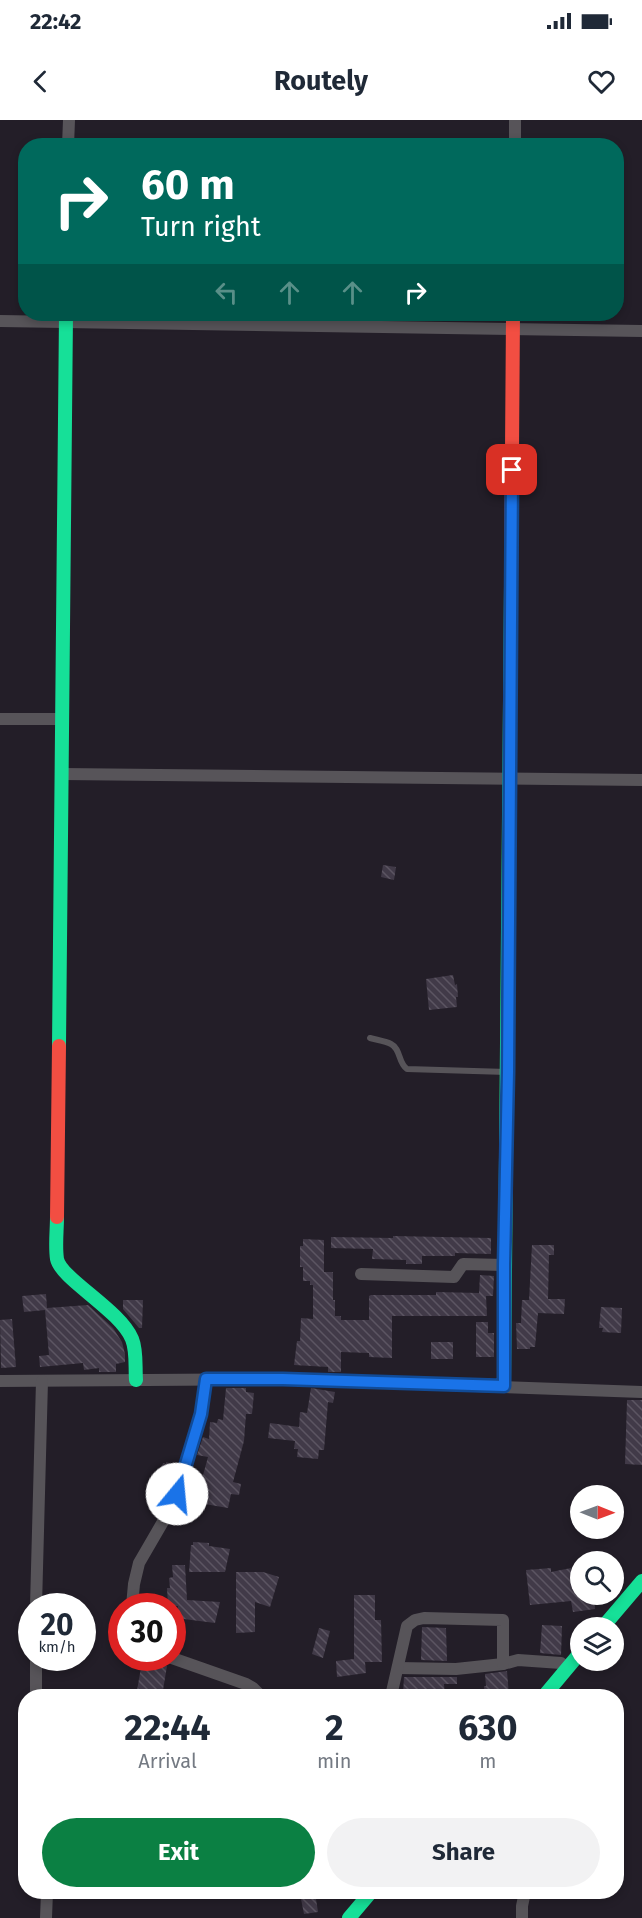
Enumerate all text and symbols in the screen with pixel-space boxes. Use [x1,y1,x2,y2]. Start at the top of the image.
text: 22:42 [30,8,81,35]
icon: back [24,65,57,98]
text: Routely [274,65,368,97]
icon: heart [585,65,618,98]
text: 60 m [141,160,235,210]
icon: right [42,162,120,240]
text: Turn right [141,211,261,243]
icon: left [210,276,243,309]
icon: ahead [273,276,306,309]
icon: ahead [336,276,369,309]
icon: right [399,276,432,309]
pin [486,444,537,495]
icon: arrive [495,453,528,486]
position arrow [145,1462,209,1526]
north arrow [570,1485,624,1539]
map controls [570,1485,624,1671]
button: search [570,1551,624,1605]
speed limit sign: 30 [108,1593,186,1671]
text: 20 [40,1607,74,1643]
button: layers [570,1617,624,1671]
text: km/h [38,1638,76,1656]
text: 22:44 [124,1706,211,1750]
text: 2 [325,1706,344,1750]
text: 630 [458,1706,518,1750]
text: Arrival [138,1749,197,1773]
text: min [317,1749,352,1773]
text: m [479,1749,496,1773]
button: Exit [42,1818,315,1887]
button: Share [327,1818,600,1887]

